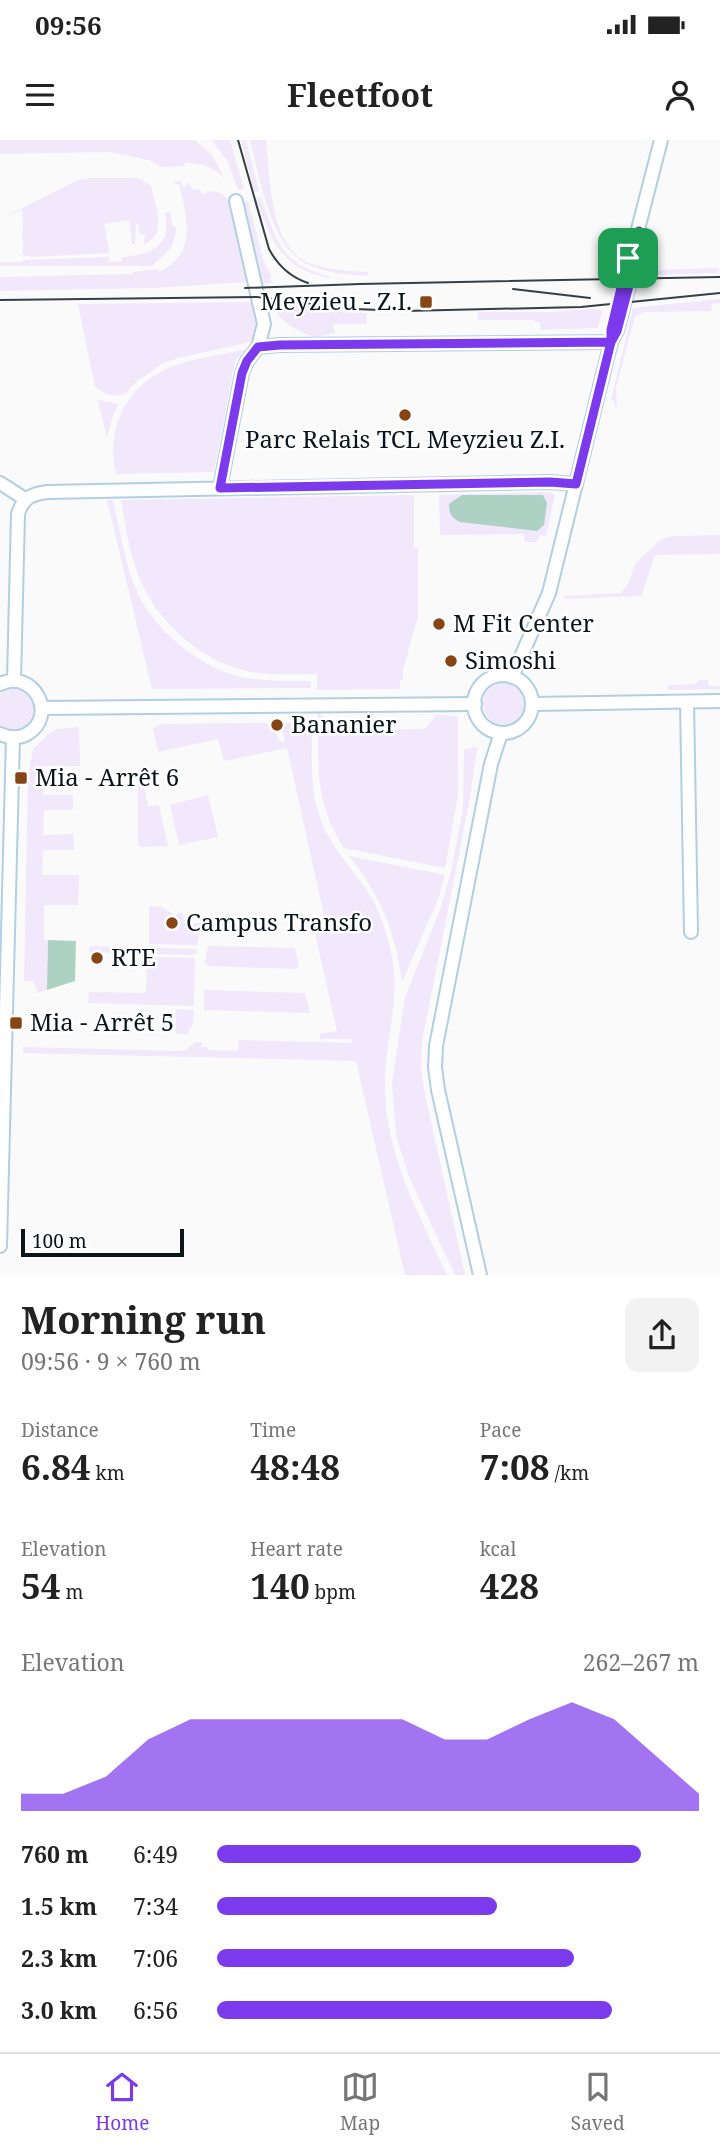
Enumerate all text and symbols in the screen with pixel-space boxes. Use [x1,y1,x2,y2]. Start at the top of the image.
text: 09:56 [35,7,102,43]
text: Fleetfoot [287,73,433,116]
icon: menu [21,76,59,114]
icon: person [661,76,699,114]
pin [598,228,658,288]
icon: arrive [609,239,647,277]
place label: Meyzieu - Z.I. [260,284,412,317]
marker: Meyzieu - Z.I. [418,294,434,310]
marker: Parc Relais TCL Meyzieu Z.I. [397,407,413,423]
place label: Parc Relais TCL Meyzieu Z.I. [245,422,565,455]
place label: M Fit Center [453,606,594,639]
marker: M Fit Center [431,616,447,632]
place label: Simoshi [465,643,556,676]
marker: Simoshi [443,653,459,669]
place label: Bananier [291,707,397,740]
marker: Bananier [269,717,285,733]
place label: Mia - Arrêt 6 [35,760,179,793]
marker: Mia - Arrêt 6 [13,770,29,786]
place label: Campus Transfo [186,905,372,938]
marker: Campus Transfo [164,915,180,931]
place label: RTE [111,940,156,973]
marker: RTE [89,950,105,966]
place label: Mia - Arrêt 5 [30,1005,174,1038]
marker: Mia - Arrêt 5 [8,1015,24,1031]
scale bar [21,1226,184,1258]
text: 100 m [32,1228,87,1254]
text: Morning run [21,1293,266,1345]
button: share [625,1298,699,1372]
text: 09:56 · 9 × 760 m [21,1345,201,1377]
text: Distance [21,1417,99,1443]
text: Time [250,1417,296,1443]
text: Pace [480,1417,521,1443]
text: 6.84 [21,1443,91,1490]
text: 48:48 [250,1443,340,1490]
text: 7:08 [480,1443,550,1490]
text: km [91,1460,125,1486]
text: /km [550,1460,589,1486]
text: Elevation [21,1536,107,1562]
text: Heart rate [250,1536,343,1562]
text: kcal [480,1536,516,1562]
text: 54 [21,1562,61,1609]
text: 140 [250,1562,310,1609]
text: 428 [480,1562,539,1609]
text: m [61,1579,83,1605]
text: bpm [310,1579,356,1605]
text: Elevation [21,1646,125,1678]
text: 262–267 m [583,1646,699,1678]
text: 760 m [21,1838,89,1870]
text: 6:49 [133,1838,178,1870]
text: 1.5 km [21,1890,97,1922]
text: 7:34 [133,1890,178,1922]
text: 2.3 km [21,1942,97,1974]
text: 7:06 [133,1942,178,1974]
text: 3.0 km [21,1994,97,2026]
text: 6:56 [133,1994,178,2026]
tab: Home [95,2068,149,2136]
tab: Map [340,2068,380,2136]
tab: Saved [571,2068,625,2136]

